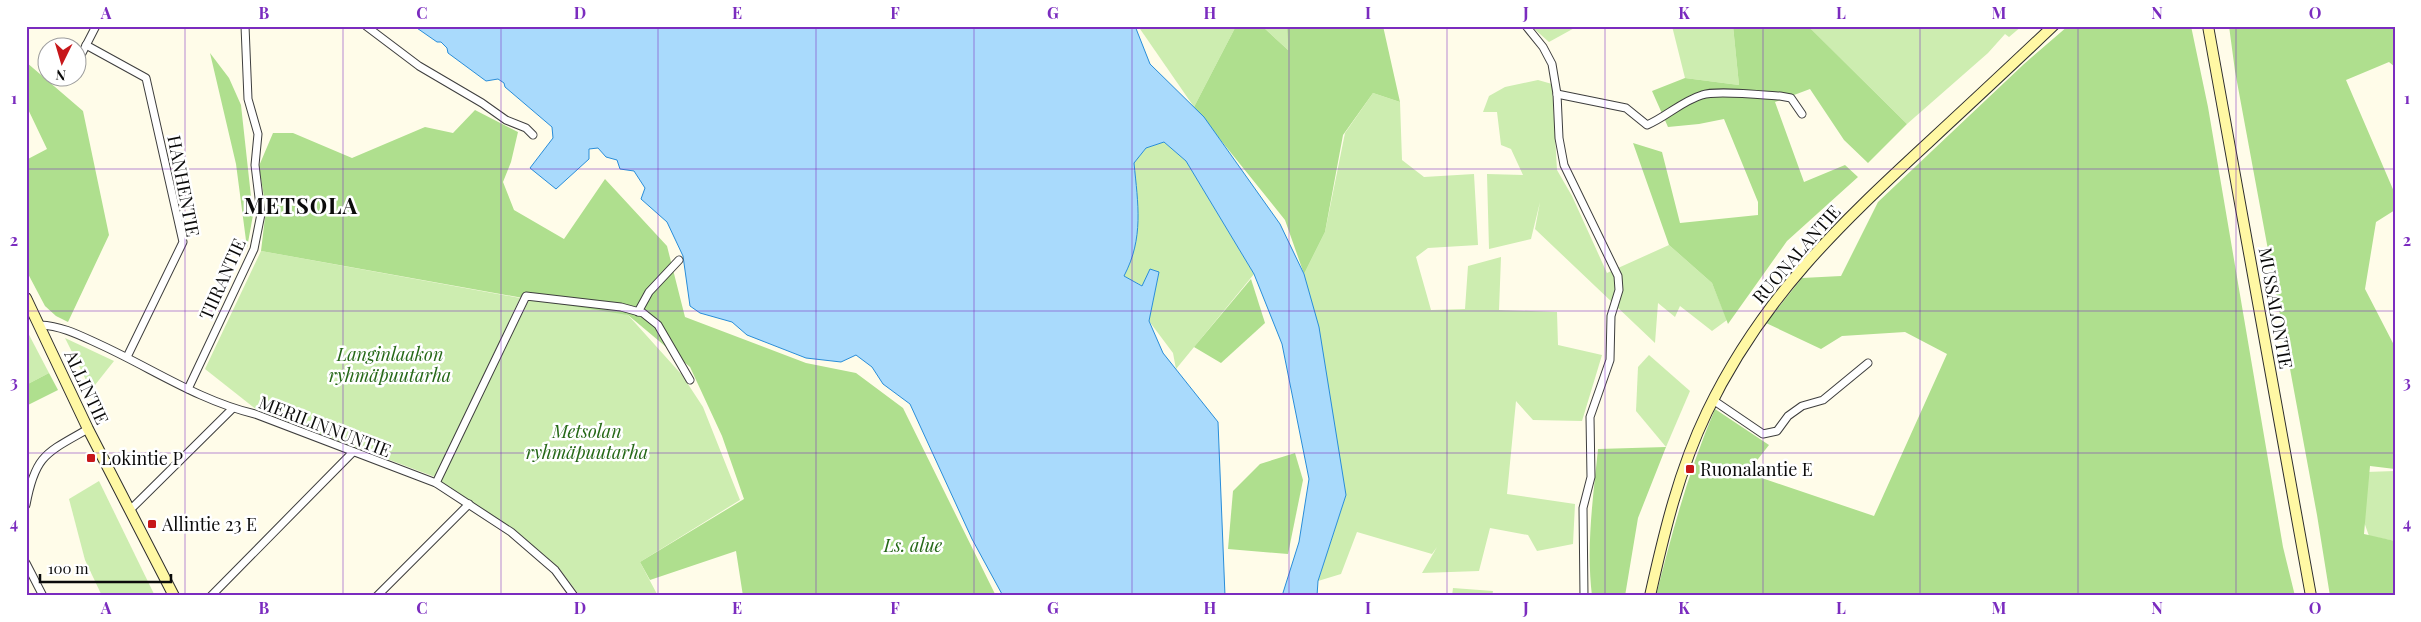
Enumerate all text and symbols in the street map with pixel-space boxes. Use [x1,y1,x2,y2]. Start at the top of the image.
text: A [100,2,112,23]
text: B [259,2,270,23]
text: C [416,2,428,23]
text: D [574,2,586,23]
text: E [732,2,742,23]
text: F [890,2,900,23]
text: G [1047,2,1059,23]
text: H [1204,2,1217,23]
text: I [1365,2,1371,23]
text: J [1522,2,1529,23]
text: K [1678,2,1690,23]
text: L [1836,2,1846,23]
text: M [1992,2,2007,23]
text: N [2151,2,2163,23]
text: O [2309,2,2321,23]
north arrow [38,38,88,88]
text: N [55,66,67,85]
text: 1 [11,87,17,108]
text: 1 [2404,87,2410,108]
street label: HANHENTIE [162,133,206,239]
district label: METSOLA [244,190,358,220]
street label: RUONALANTIE [1747,200,1845,308]
text: 2 [10,229,18,250]
text: 2 [2403,229,2411,250]
street label: TIIRANTIE [193,234,251,324]
street label: MUSSALONTIE [2254,245,2299,371]
park label: Langinlaakon ryhmäpuutarha [329,342,451,387]
street label: ALLINTIE [59,345,115,428]
text: 3 [10,371,18,392]
text: 3 [2403,371,2411,392]
street label: MERILINNUNTIE [255,390,395,462]
park label: Metsolan ryhmäpuutarha [526,419,648,464]
place label: Lokintie P [101,446,183,470]
marker: Lokintie P [85,452,97,464]
place label: Ruonalantie E [1700,457,1813,481]
marker: Ruonalantie E [1684,463,1696,475]
text: 4 [10,512,18,533]
place label: Allintie 23 E [161,512,257,536]
text: 4 [2403,512,2411,533]
marker: Allintie 23 E [146,518,158,530]
park label: Ls. alue [883,533,943,557]
scale bar [40,552,171,584]
text: 100 m [48,558,89,578]
text: A [100,597,112,618]
text: B [259,597,270,618]
text: C [416,597,428,618]
text: D [574,597,586,618]
text: E [732,597,742,618]
text: F [890,597,900,618]
text: G [1047,597,1059,618]
text: H [1204,597,1217,618]
text: I [1365,597,1371,618]
text: J [1522,597,1529,618]
text: K [1678,597,1690,618]
text: L [1836,597,1846,618]
text: M [1992,597,2007,618]
text: N [2151,597,2163,618]
text: O [2309,597,2321,618]

